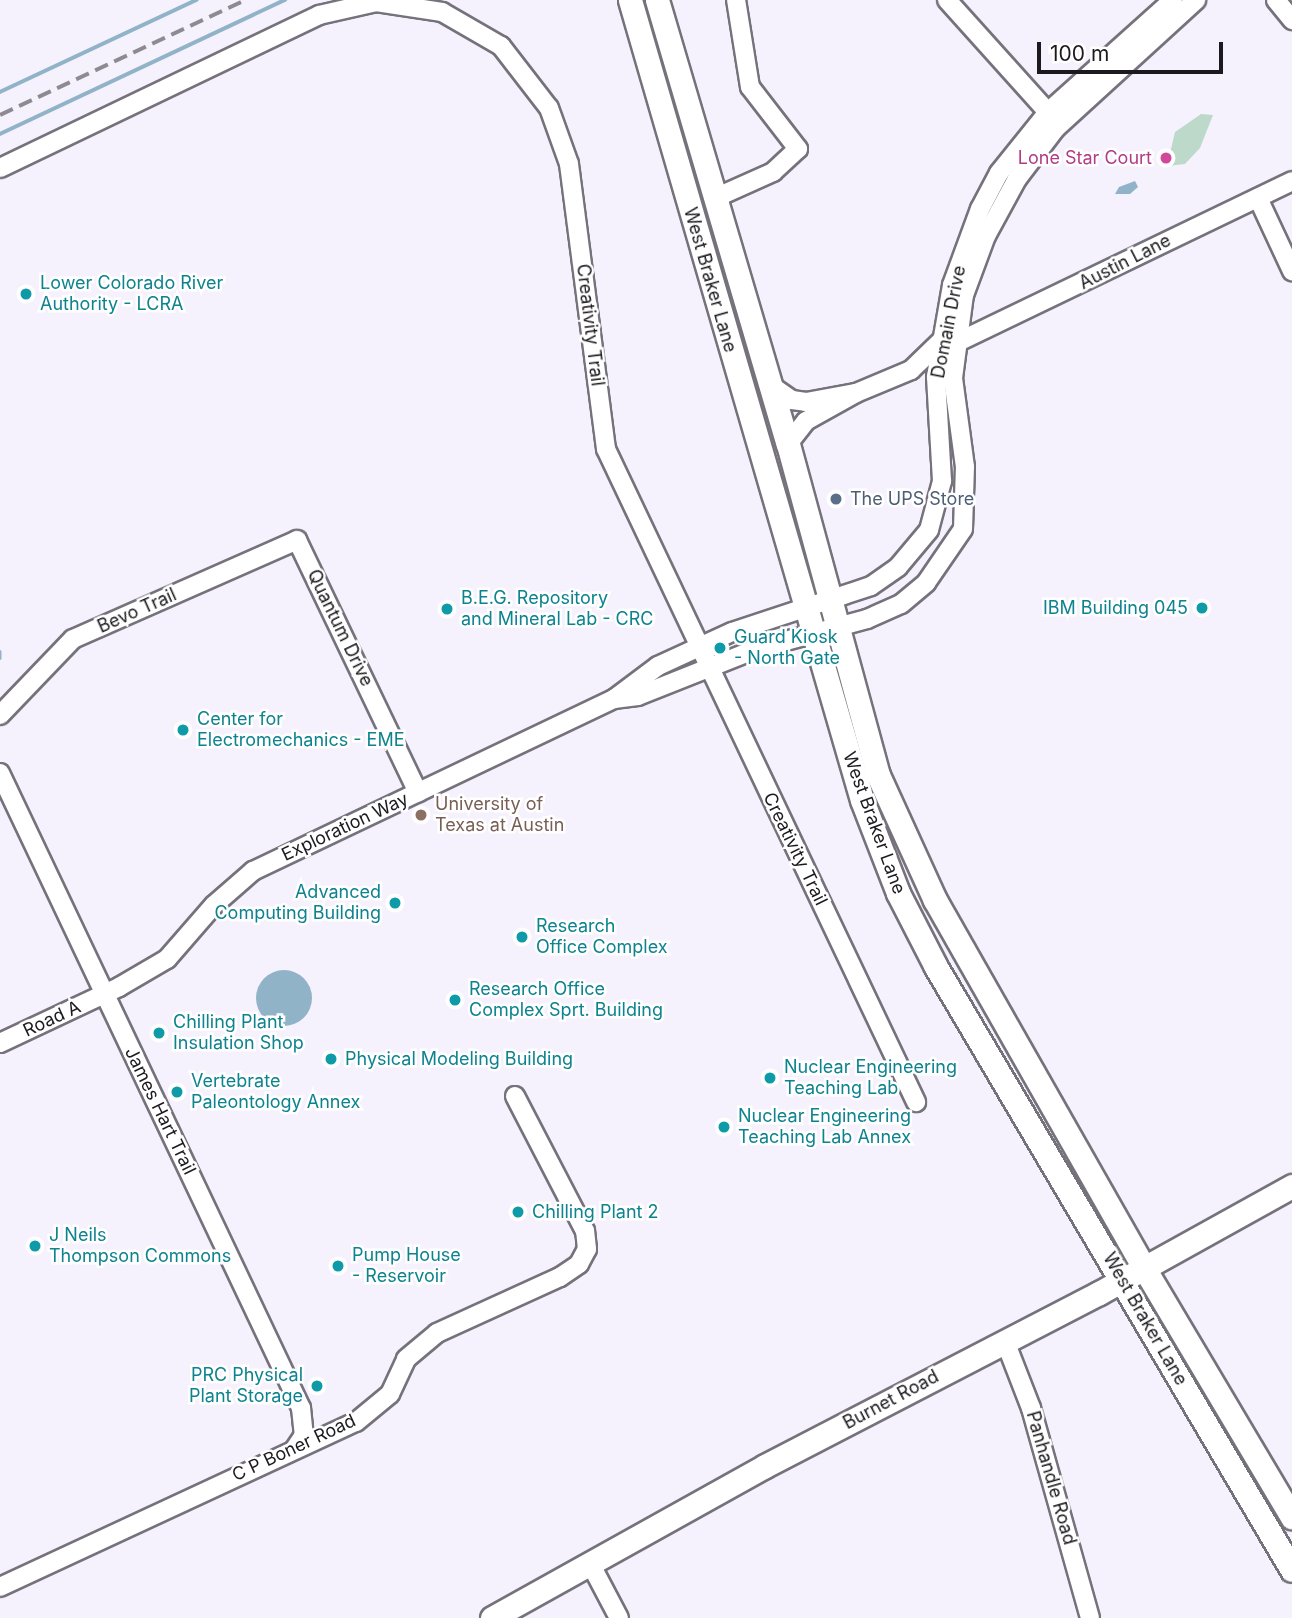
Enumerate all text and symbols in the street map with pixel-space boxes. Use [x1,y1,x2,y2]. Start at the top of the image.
scale bar [1040,28,1226,72]
text: 100 m [1050,41,1109,66]
place label: Lone Star Court [1018,147,1152,169]
marker: Lone Star Court [1158,150,1174,166]
street label: West Braker Lane [679,205,741,355]
street label: Austin Lane [1076,230,1174,294]
street label: Creativity Trail [572,263,608,387]
street label: Domain Drive [927,264,971,380]
place label: Lower Colorado River Authority - LCRA [40,273,223,316]
marker: Lower Colorado River Authority - LCRA [18,286,34,302]
place label: The UPS Store [850,488,974,510]
marker: The UPS Store [828,491,844,507]
street label: Quantum Drive [302,566,378,690]
street label: Bevo Trail [94,584,180,638]
place label: B.E.G. Repository and Mineral Lab - CRC [461,588,653,630]
place label: IBM Building 045 [1043,597,1188,619]
marker: IBM Building 045 [1194,600,1210,616]
marker: B.E.G. Repository and Mineral Lab - CRC [439,601,455,617]
place label: Guard Kiosk - North Gate [734,627,840,670]
marker: Guard Kiosk - North Gate [712,640,728,656]
place label: Center for Electromechanics - EME [197,709,404,752]
marker: Center for Electromechanics - EME [175,722,191,738]
street label: West Braker Lane [838,749,910,897]
street label: Exploration Way [278,788,412,866]
street label: Creativity Trail [758,789,832,909]
place label: University of Texas at Austin [435,794,564,836]
marker: University of Texas at Austin [413,807,429,823]
place label: Advanced Computing Building [214,882,381,924]
marker: Advanced Computing Building [387,895,403,911]
place label: Research Office Complex [536,916,668,958]
marker: Research Office Complex [514,929,530,945]
place label: Research Office Complex Sprt. Building [469,979,663,1021]
marker: Research Office Complex Sprt. Building [447,992,463,1008]
street label: Road A [20,996,84,1042]
place label: Chilling Plant Insulation Shop [173,1012,304,1054]
marker: Chilling Plant Insulation Shop [151,1025,167,1041]
street label: James Hart Trail [120,1044,200,1178]
place label: Physical Modeling Building [345,1048,573,1070]
marker: Physical Modeling Building [323,1051,339,1067]
place label: Nuclear Engineering Teaching Lab [784,1057,957,1100]
marker: Nuclear Engineering Teaching Lab [762,1070,778,1086]
place label: Vertebrate Paleontology Annex [191,1071,360,1114]
marker: Vertebrate Paleontology Annex [169,1084,185,1100]
place label: Nuclear Engineering Teaching Lab Annex [738,1106,911,1148]
marker: Nuclear Engineering Teaching Lab Annex [716,1119,732,1135]
place label: Chilling Plant 2 [532,1201,658,1223]
marker: Chilling Plant 2 [510,1204,526,1220]
place label: J Neils Thompson Commons [49,1225,231,1268]
marker: J Neils Thompson Commons [27,1238,43,1254]
place label: Pump House - Reservoir [352,1245,461,1288]
street label: West Braker Lane [1098,1249,1192,1389]
marker: Pump House - Reservoir [330,1258,346,1274]
place label: PRC Physical Plant Storage [189,1365,303,1408]
street label: Burnet Road [840,1366,942,1434]
marker: PRC Physical Plant Storage [309,1378,325,1394]
street label: Panhandle Road [1022,1409,1080,1547]
street label: C P Boner Road [229,1410,359,1486]

